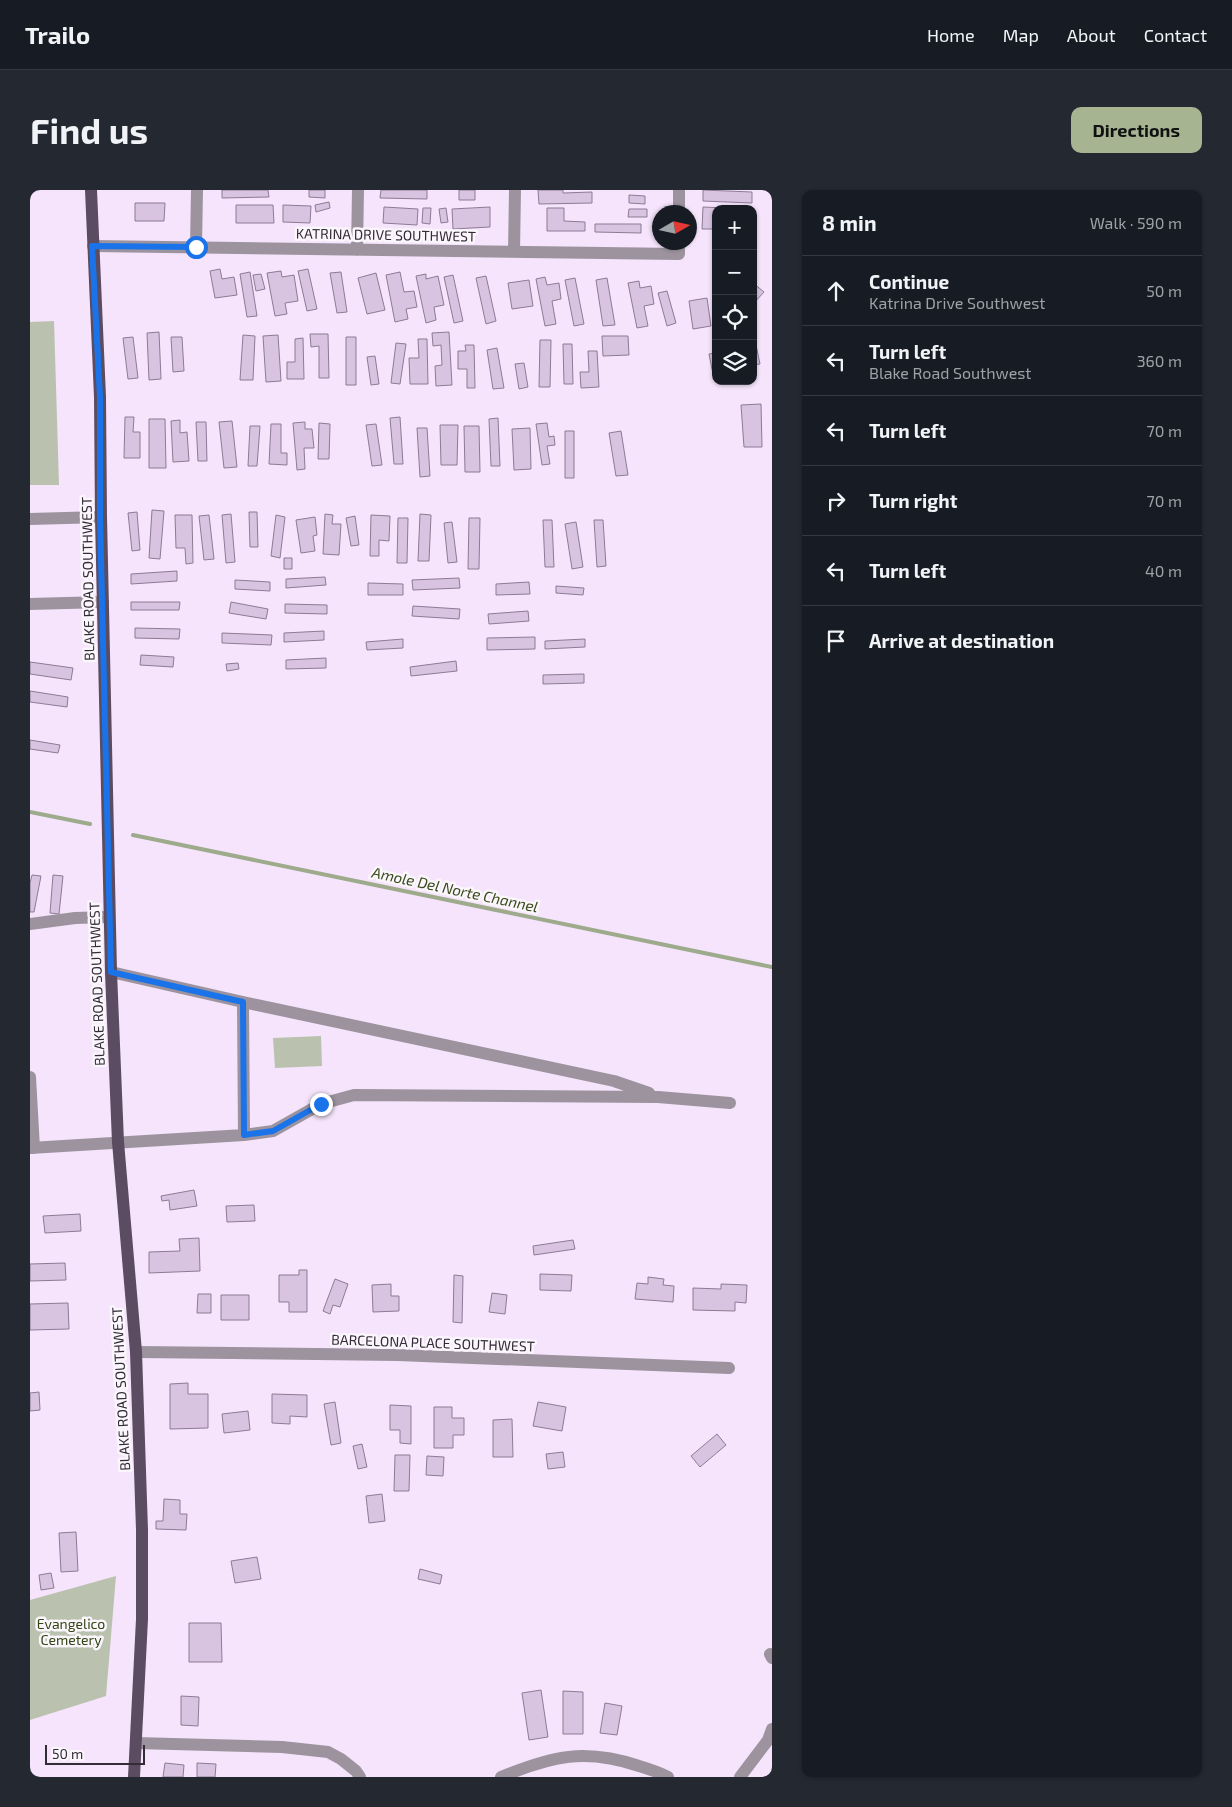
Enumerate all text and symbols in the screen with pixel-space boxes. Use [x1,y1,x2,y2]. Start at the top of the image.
text: Trailo [25,20,90,49]
text: Home [927,24,975,46]
text: Map [1003,24,1039,46]
text: About [1067,24,1116,46]
text: Contact [1144,24,1207,46]
button: Directions [1071,107,1202,153]
text: Find us [30,109,148,151]
north arrow [652,205,697,250]
map controls [712,205,757,385]
button: + [712,205,757,250]
text: 8 min [822,210,877,235]
text: Walk · 590 m [1090,213,1182,232]
street label: KATRINA DRIVE SOUTHWEST [296,224,476,245]
route start [185,236,208,259]
button: − [712,250,757,295]
text: Continue [869,270,949,293]
icon: ahead [822,277,850,305]
text: 50 m [1146,281,1182,300]
text: Katrina Drive Southwest [869,293,1045,312]
button: locate [712,295,757,340]
button: layers [712,340,757,385]
text: Turn left [869,340,946,363]
icon: left [822,347,850,375]
text: 360 m [1137,351,1182,370]
text: Blake Road Southwest [869,363,1031,382]
icon: left [822,417,850,445]
text: Turn left [869,419,946,442]
text: 70 m [1147,421,1182,440]
icon: right [822,487,850,515]
text: Turn right [869,489,957,512]
text: 70 m [1147,491,1182,510]
street label: BLAKE ROAD SOUTHWEST [78,497,97,661]
icon: left [822,557,850,585]
text: Turn left [869,559,946,582]
text: 40 m [1145,561,1182,580]
icon: arrive [822,627,850,655]
text: Arrive at destination [869,629,1054,652]
water label: Amole Del Norte Channel [369,862,540,915]
street label: BLAKE ROAD SOUTHWEST [85,902,108,1066]
route end [310,1093,333,1116]
street label: BLAKE ROAD SOUTHWEST [108,1307,133,1471]
street label: BARCELONA PLACE SOUTHWEST [331,1330,535,1355]
park label: Evangelico Cemetery [37,1615,105,1648]
scale bar [45,1742,145,1765]
text: 50 m [52,1745,83,1762]

